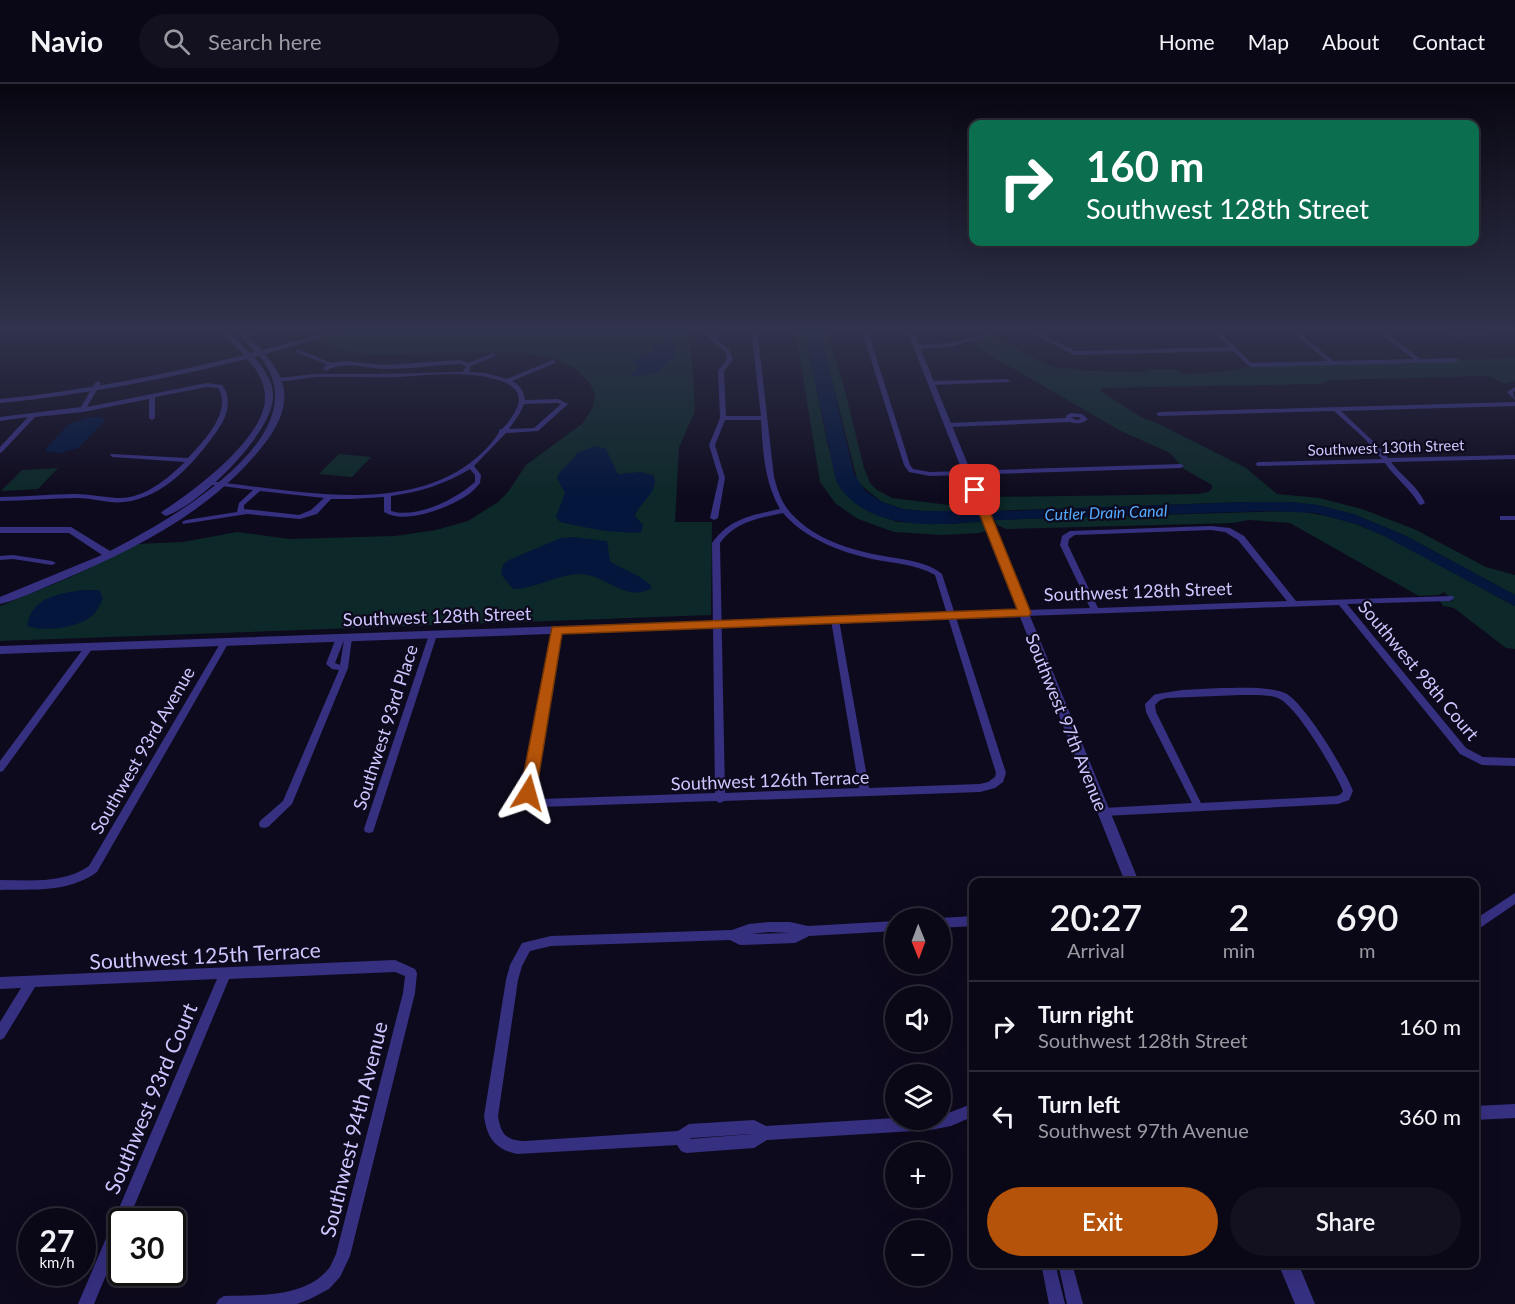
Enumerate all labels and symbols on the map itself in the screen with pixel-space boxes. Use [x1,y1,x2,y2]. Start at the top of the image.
street label: Southwest 130th Street [1307,435,1465,459]
pin [949,464,1000,515]
water label: Cutler Drain Canal [1044,500,1168,524]
street label: Southwest 128th Street [1043,577,1233,605]
street label: Southwest 98th Court [1354,596,1484,745]
street label: Southwest 128th Street [342,602,532,630]
street label: Southwest 97th Avenue [1021,630,1113,814]
street label: Southwest 93rd Place [348,642,422,812]
street label: Southwest 93rd Avenue [85,662,199,838]
position arrow [496,761,560,825]
street label: Southwest 126th Terrace [670,766,870,794]
north arrow [885,908,951,974]
street label: Southwest 125th Terrace [89,936,321,974]
street label: Southwest 93rd Court [98,998,202,1197]
street label: Southwest 94th Avenue [314,1019,392,1239]
speed limit sign: 30 [108,1208,186,1286]

